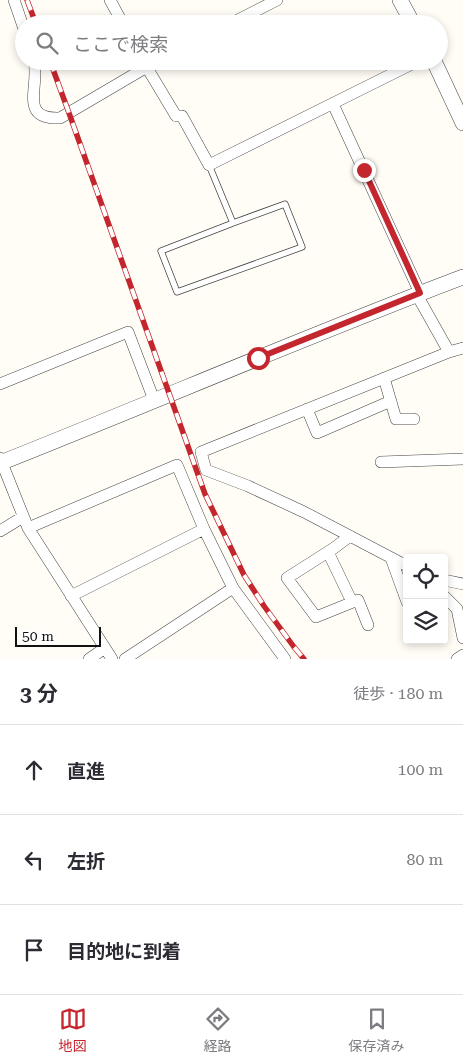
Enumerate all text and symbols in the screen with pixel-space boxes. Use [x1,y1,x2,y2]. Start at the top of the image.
search box [15,15,448,70]
icon: search [33,29,61,57]
text: ここで検索 [73,33,168,56]
route end [353,159,376,182]
route start [247,347,270,370]
map controls [403,554,448,644]
button: locate [403,554,448,599]
button: layers [403,599,448,644]
scale bar [15,624,101,647]
text: 50 m [22,628,54,644]
text: 3 分 [20,682,58,706]
text: 徒歩 · 180 m [353,684,443,703]
icon: ahead [20,756,48,784]
text: 直進 [67,760,105,783]
text: 100 m [397,760,443,779]
icon: left [20,846,48,874]
text: 左折 [67,850,105,873]
text: 80 m [406,850,443,869]
icon: arrive [20,936,48,964]
text: 目的地に到着 [67,940,181,963]
tab: 地図 [59,1005,87,1055]
tab: 経路 [204,1005,232,1055]
tab: 保存済み [349,1005,405,1055]

